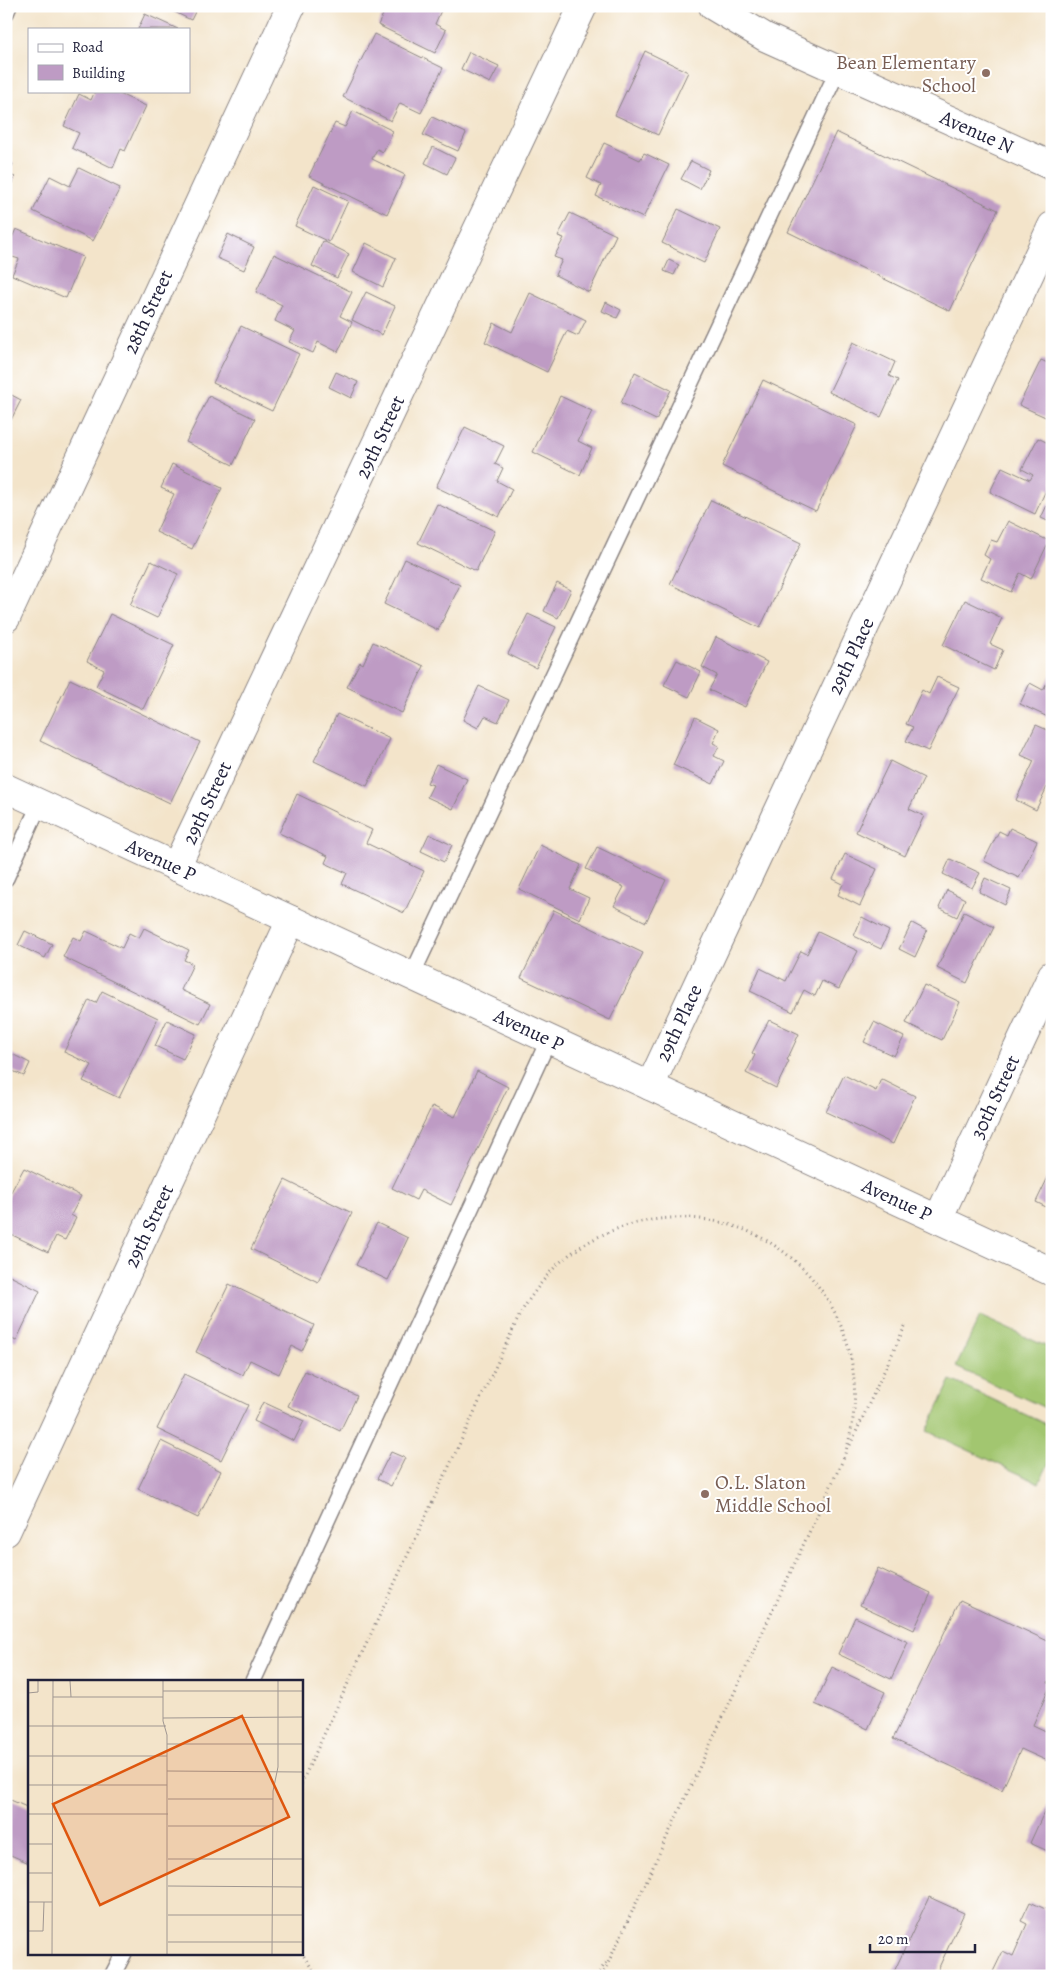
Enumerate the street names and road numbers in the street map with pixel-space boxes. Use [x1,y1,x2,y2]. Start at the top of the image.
street label: Avenue N [935,103,1018,160]
street label: 28th Street [117,265,179,358]
street label: 29th Street [349,391,411,483]
street label: 29th Place [821,613,881,699]
street label: 29th Street [176,757,238,849]
street label: Avenue P [121,832,200,888]
street label: 29th Place [649,980,709,1066]
street label: Avenue P [489,1002,568,1058]
street label: 30th Street [964,1050,1026,1143]
street label: Avenue P [857,1172,936,1228]
street label: 29th Street [118,1180,180,1272]

